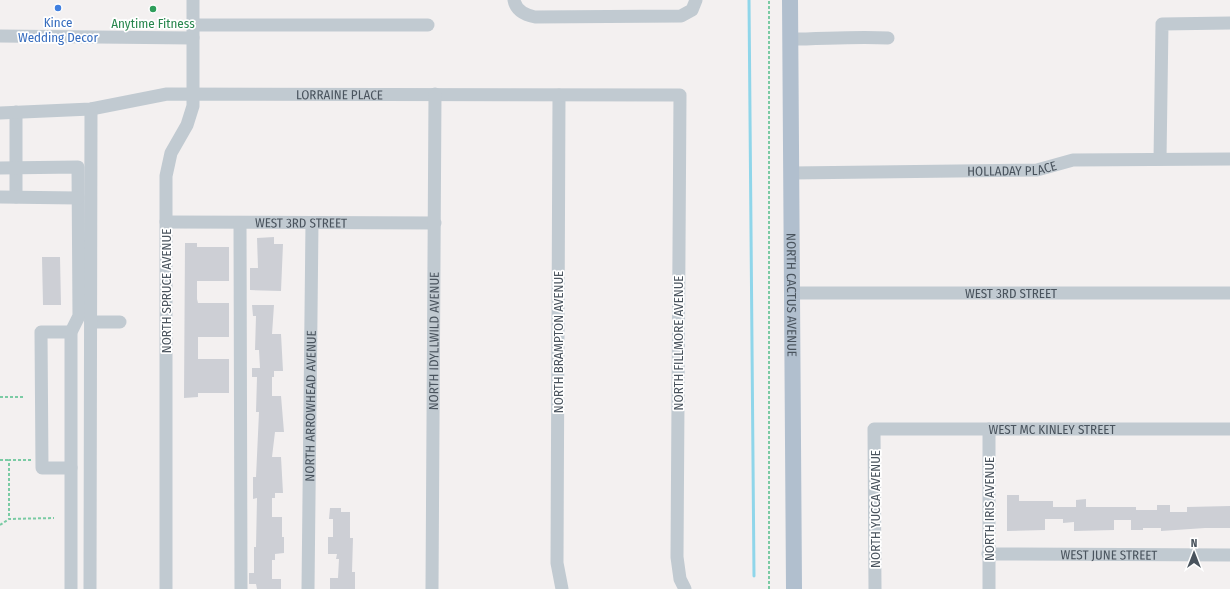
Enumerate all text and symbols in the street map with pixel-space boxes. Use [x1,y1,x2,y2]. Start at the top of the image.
marker: Kince Wedding Decor [53,3,63,13]
marker: Anytime Fitness [148,4,158,14]
place label: Kince Wedding Decor [18,15,98,45]
place label: Anytime Fitness [111,16,195,31]
street label: LORRAINE PLACE [296,87,383,102]
street label: HOLLADAY PLACE [967,157,1058,178]
street label: WEST 3RD STREET [255,215,347,230]
street label: NORTH SPRUCE AVENUE [159,229,174,353]
street label: NORTH CACTUS AVENUE [784,233,800,357]
street label: NORTH BRAMPTON AVENUE [551,271,566,413]
street label: NORTH IDYLLWILD AVENUE [426,272,441,410]
street label: NORTH FILLMORE AVENUE [671,276,686,410]
street label: WEST 3RD STREET [965,286,1057,301]
street label: NORTH ARROWHEAD AVENUE [302,330,318,482]
street label: WEST MC KINLEY STREET [989,422,1115,437]
street label: NORTH YUCCA AVENUE [868,450,883,568]
street label: NORTH IRIS AVENUE [982,457,997,561]
north arrow [1174,533,1214,573]
text: N [1191,537,1197,550]
street label: WEST JUNE STREET [1061,547,1157,562]

